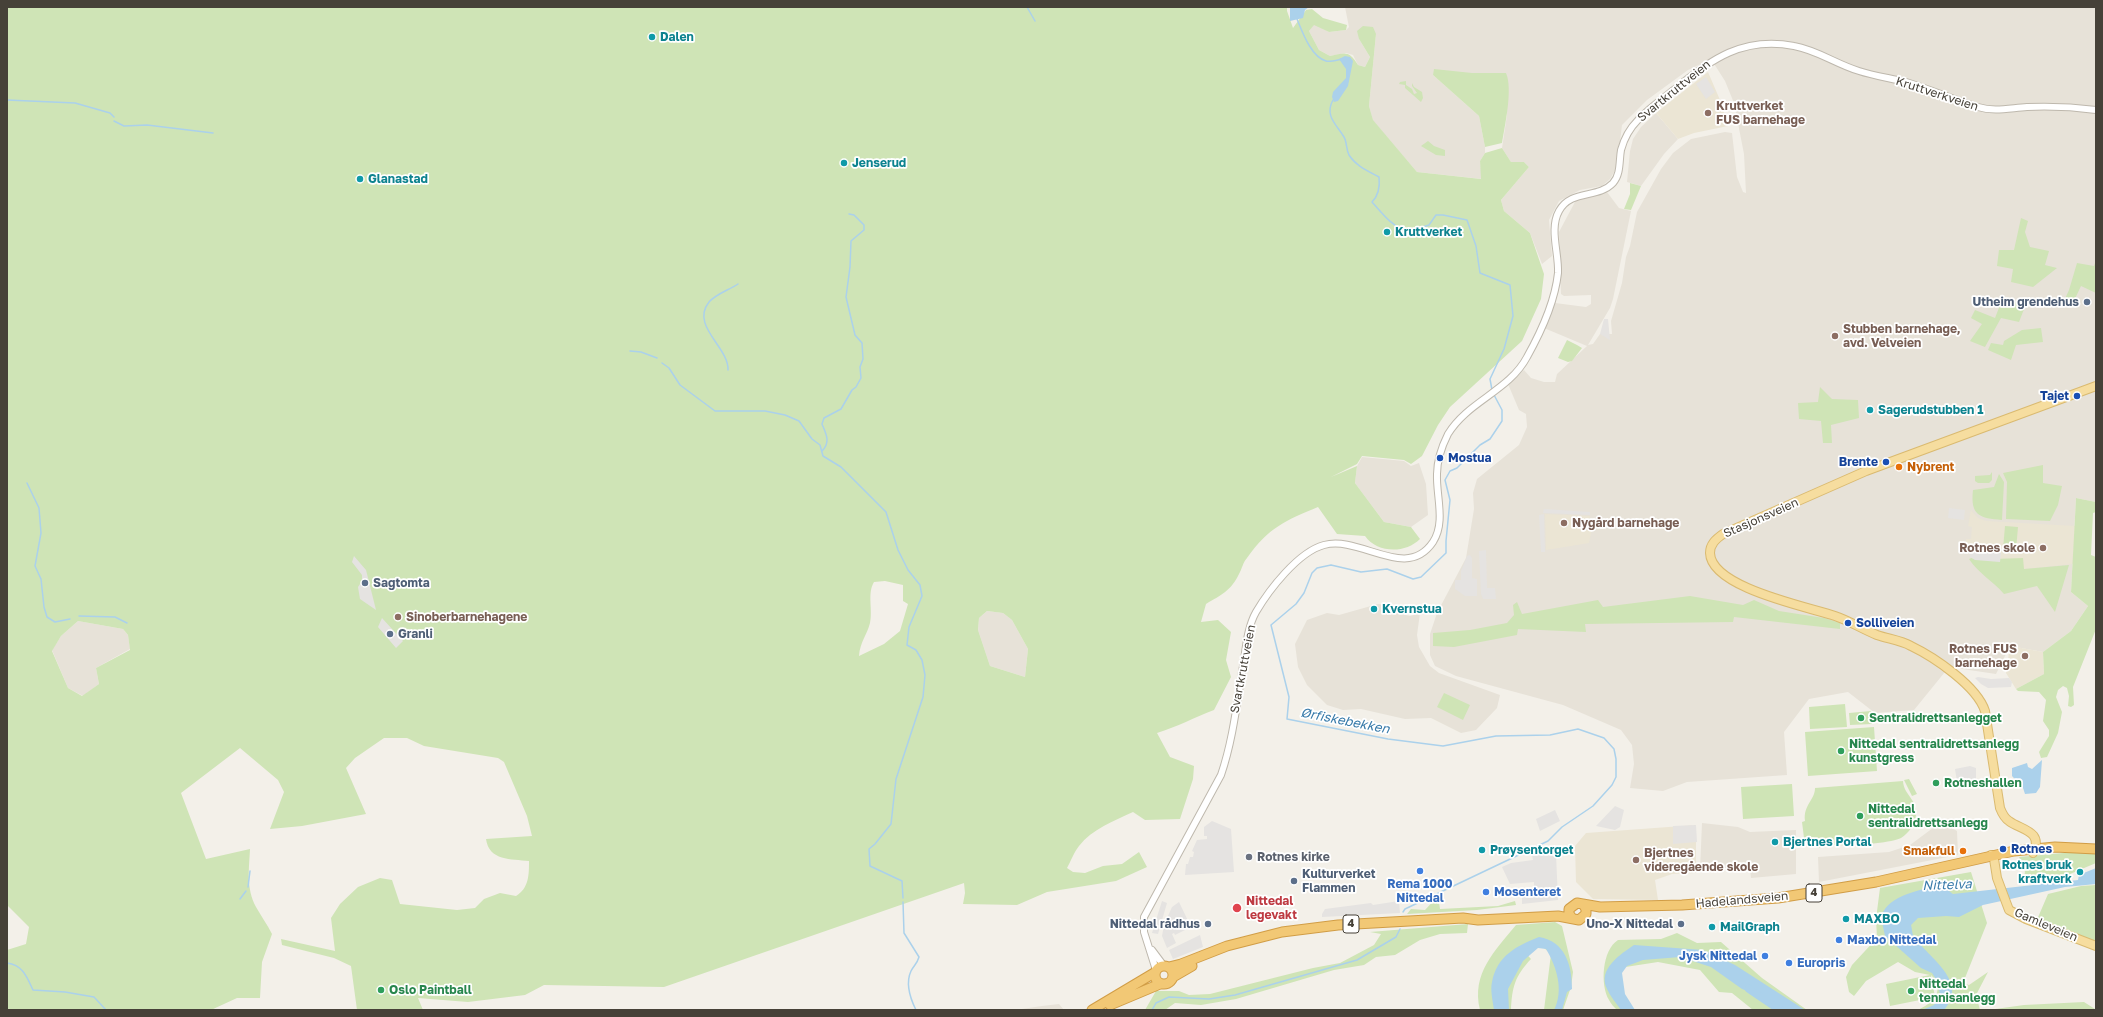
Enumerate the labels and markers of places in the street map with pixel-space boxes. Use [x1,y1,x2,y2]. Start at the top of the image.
place label: Dalen [660,30,694,44]
marker: Dalen [647,32,657,42]
place label: Kruttverket FUS barnehage [1716,99,1805,127]
marker: Kruttverket FUS barnehage [1703,108,1713,118]
place label: Jenserud [852,156,906,170]
marker: Jenserud [839,158,849,168]
place label: Glanastad [368,172,428,186]
marker: Glanastad [355,174,365,184]
place label: Kruttverket [1395,225,1462,239]
marker: Kruttverket [1382,227,1392,237]
place label: Utheim grendehus [1973,295,2079,309]
marker: Utheim grendehus [2082,297,2092,307]
place label: Stubben barnehage, avd. Velveien [1843,322,1961,350]
marker: Stubben barnehage, avd. Velveien [1830,331,1840,341]
place label: Tajet [2040,389,2069,403]
marker: Tajet [2072,391,2082,401]
place label: Sagerudstubben 1 [1878,403,1984,417]
marker: Sagerudstubben 1 [1865,405,1875,415]
place label: Mostua [1448,451,1491,465]
marker: Mostua [1435,453,1445,463]
place label: Brente [1839,455,1878,469]
marker: Brente [1881,457,1891,467]
place label: Nybrent [1907,460,1954,474]
marker: Nybrent [1894,462,1904,472]
place label: Nygård barnehage [1572,516,1679,530]
marker: Nygård barnehage [1559,518,1569,528]
place label: Rotnes skole [1959,541,2035,555]
marker: Rotnes skole [2038,543,2048,553]
place label: Sagtomta [373,576,430,590]
marker: Sagtomta [360,578,370,588]
place label: Kvernstua [1382,602,1442,616]
marker: Kvernstua [1369,604,1379,614]
place label: Sinoberbarnehagene [406,610,527,624]
marker: Sinoberbarnehagene [393,612,403,622]
place label: Solliveien [1856,616,1914,630]
marker: Solliveien [1843,618,1853,628]
place label: Granli [398,627,433,641]
marker: Granli [385,629,395,639]
place label: Rotnes FUS barnehage [1949,642,2017,670]
marker: Rotnes FUS barnehage [2020,651,2030,661]
place label: Sentralidrettsanlegget [1869,711,2002,725]
marker: Sentralidrettsanlegget [1856,713,1866,723]
place label: Nittedal sentralidrettsanlegg kunstgress [1849,737,2019,765]
marker: Nittedal sentralidrettsanlegg kunstgress [1836,746,1846,756]
place label: Rotneshallen [1944,776,2022,790]
marker: Rotneshallen [1931,778,1941,788]
place label: Nittedal sentralidrettsanlegg [1868,802,1988,830]
marker: Nittedal sentralidrettsanlegg [1855,811,1865,821]
place label: Bjertnes Portal [1783,835,1871,849]
marker: Bjertnes Portal [1770,837,1780,847]
place label: Rotnes [2011,842,2052,856]
place label: Prøysentorget [1490,843,1573,857]
place label: Smakfull [1903,844,1955,858]
marker: Rotnes [1998,844,2008,854]
marker: Prøysentorget [1477,845,1487,855]
place label: Bjertnes videregående skole [1644,846,1758,874]
marker: Smakfull [1958,846,1968,856]
place label: Rotnes kirke [1257,850,1330,864]
marker: Rotnes kirke [1244,852,1254,862]
marker: Bjertnes videregående skole [1631,855,1641,865]
place label: Rotnes bruk kraftverk [2002,858,2072,886]
marker: Rema 1000 Nittedal [1415,866,1425,876]
place label: Kulturverket Flammen [1302,867,1376,895]
marker: Rotnes bruk kraftverk [2075,867,2085,877]
marker: Kulturverket Flammen [1289,876,1299,886]
place label: Rema 1000 Nittedal [1387,877,1453,905]
place label: Mosenteret [1494,885,1561,899]
marker: Mosenteret [1481,887,1491,897]
place label: Nittedal legevakt [1246,894,1297,922]
marker: Nittedal legevakt [1231,902,1243,914]
place label: MAXBO [1854,912,1900,926]
marker: MAXBO [1841,914,1851,924]
place label: Nittedal rådhus [1110,917,1200,931]
place label: Uno-X Nittedal [1586,917,1673,931]
marker: Nittedal rådhus [1203,919,1213,929]
marker: Uno-X Nittedal [1676,919,1686,929]
place label: MailGraph [1720,920,1780,934]
marker: MailGraph [1707,922,1717,932]
place label: Maxbo Nittedal [1847,933,1937,947]
marker: Maxbo Nittedal [1834,935,1844,945]
place label: Jysk Nittedal [1679,949,1757,963]
marker: Jysk Nittedal [1760,951,1770,961]
place label: Europris [1797,956,1845,970]
marker: Europris [1784,958,1794,968]
place label: Nittedal tennisanlegg [1919,977,1995,1005]
place label: Oslo Paintball [389,983,472,997]
marker: Oslo Paintball [376,985,386,995]
marker: Nittedal tennisanlegg [1906,986,1916,996]

